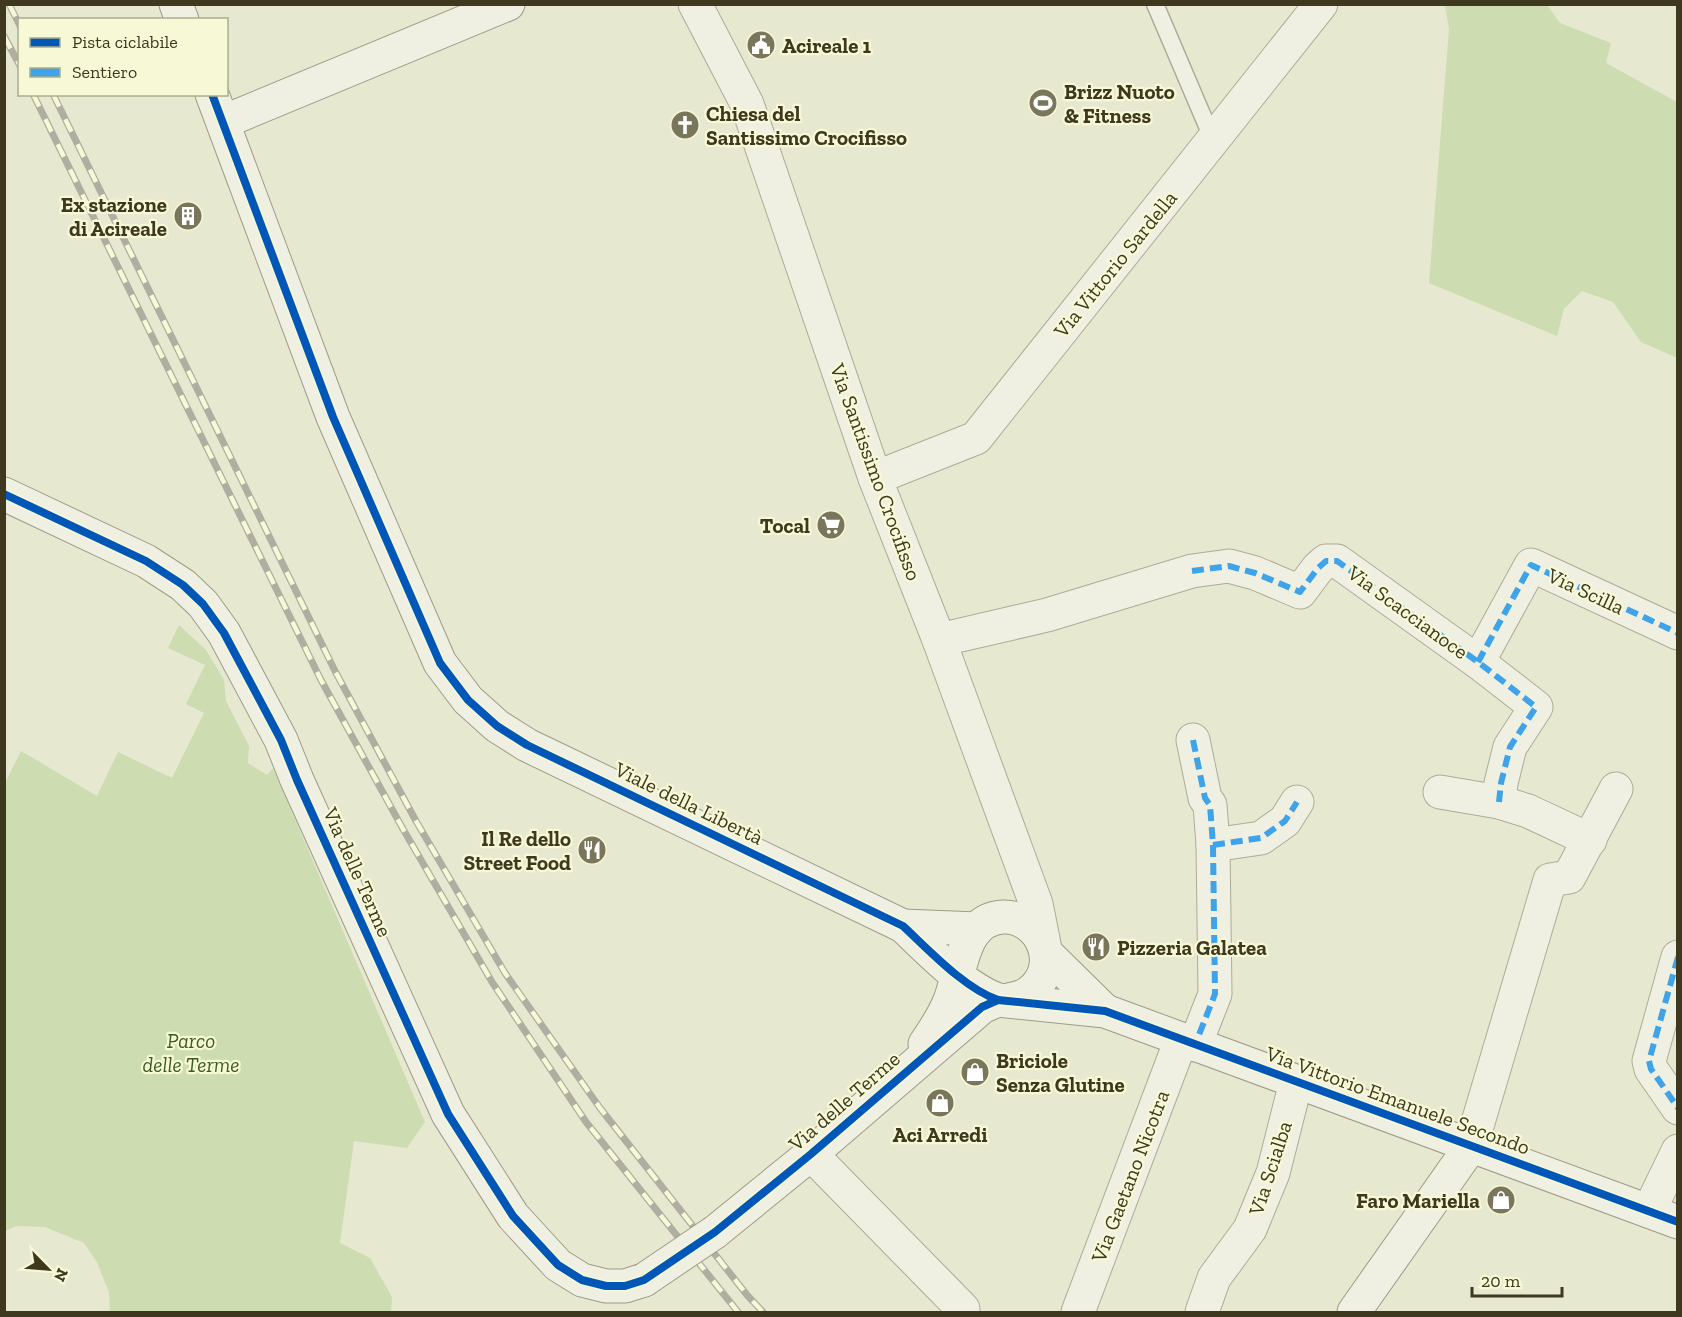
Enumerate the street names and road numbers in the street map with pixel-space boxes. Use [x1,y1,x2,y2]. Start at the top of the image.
street label: Via Vittorio Sardella [1047,185,1182,343]
street label: Via Santissimo Crocifisso [825,359,927,584]
street label: Via Scaccianoce [1342,559,1473,664]
street label: Via Scilla [1543,562,1628,620]
street label: Viale della Libertà [610,756,767,850]
street label: Via delle Terme [318,802,398,941]
street label: Via Vittorio Emanuele Secondo [1262,1040,1534,1160]
street label: Via delle Terme [783,1046,905,1157]
street label: Via Gaetano Nicotra [1085,1086,1174,1266]
street label: Via Scialba [1243,1118,1297,1219]

